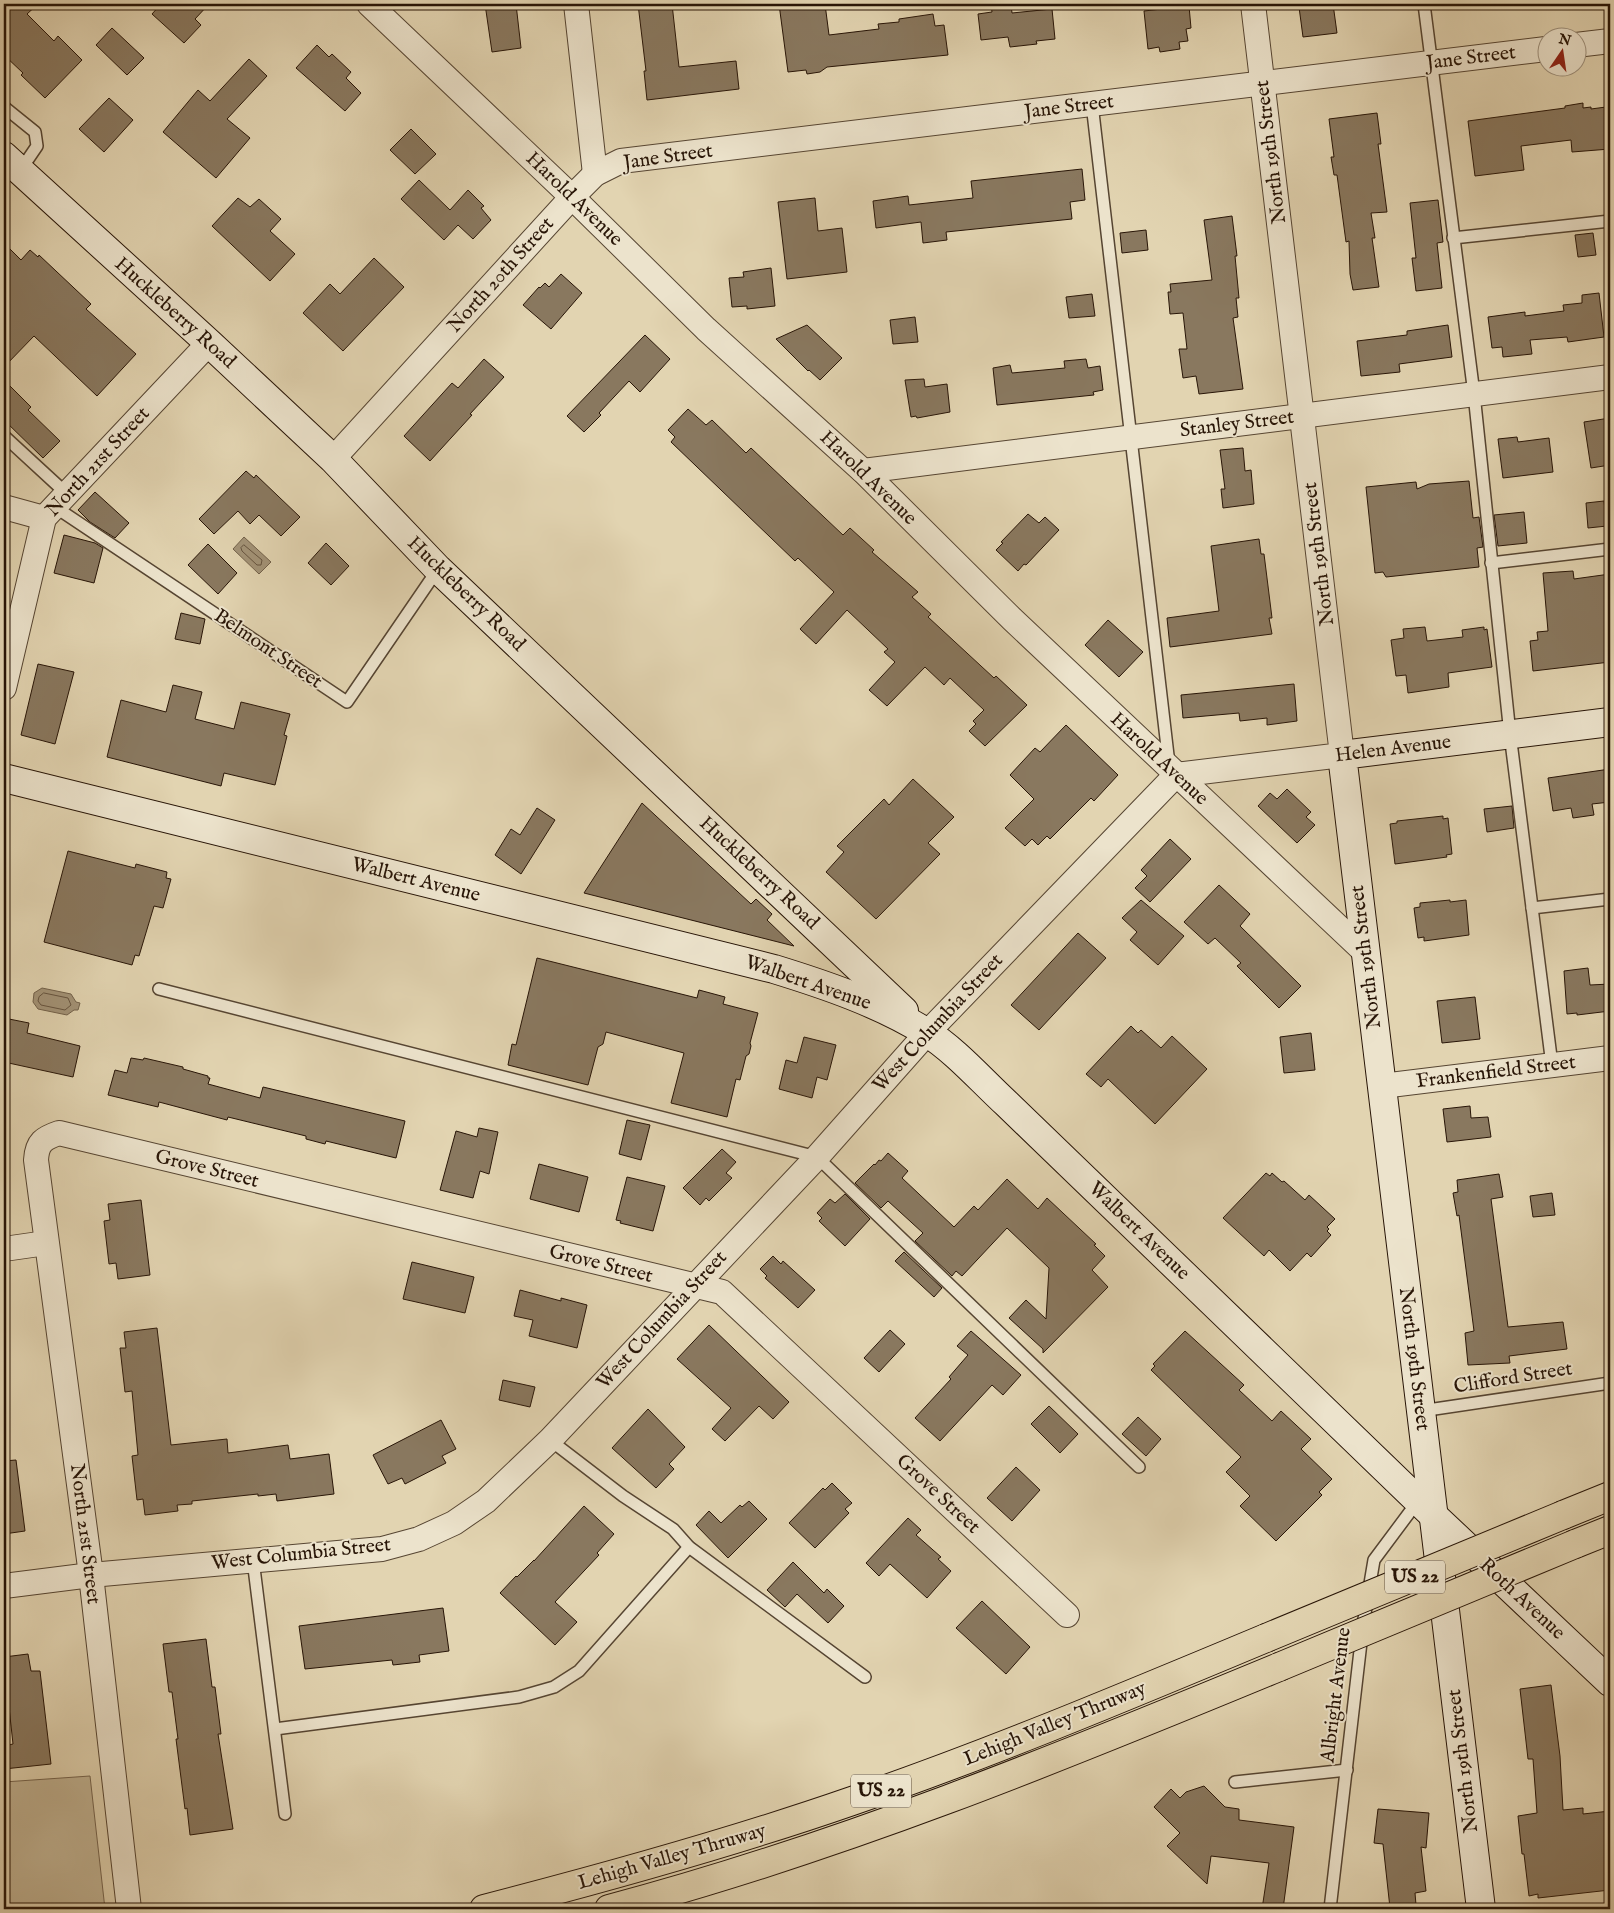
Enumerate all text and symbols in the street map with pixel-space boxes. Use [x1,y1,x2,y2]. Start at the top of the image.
north arrow [1536,28,1586,78]
text: N [1556,30,1573,50]
street label: Jane Street [1423,40,1517,76]
street label: North 19th Street [1250,79,1292,225]
street label: Jane Street [1021,89,1115,125]
street label: Jane Street [620,138,715,176]
street label: Harold Avenue [520,146,628,252]
street label: North 20th Street [442,212,560,338]
street label: Huckleberry Road [109,252,241,374]
street label: North 21st Street [41,402,155,522]
street label: Stanley Street [1178,405,1296,443]
street label: Harold Avenue [814,425,922,531]
street label: North 19th Street [1298,481,1340,627]
street label: Huckleberry Road [402,531,531,657]
street label: Belmont Street [209,604,327,695]
street label: Harold Avenue [1105,707,1213,811]
street label: Helen Avenue [1334,729,1452,769]
street label: Huckleberry Road [694,811,824,935]
street label: Walbert Avenue [349,852,483,908]
street label: North 19th Street [1345,884,1387,1030]
street label: West Columbia Street [867,948,1009,1097]
street label: Walbert Avenue [742,950,874,1016]
street label: Frankenfield Street [1415,1050,1577,1094]
street label: Grove Street [153,1144,261,1194]
street label: Walbert Avenue [1083,1176,1195,1286]
street label: Grove Street [547,1239,655,1289]
street label: West Columbia Street [591,1245,733,1394]
street label: North 19th Street [1393,1286,1435,1432]
street label: Clifford Street [1452,1356,1574,1400]
street label: Grove Street [891,1449,985,1539]
street label: North 21st Street [64,1462,106,1606]
street label: West Columbia Street [210,1532,392,1576]
street label: Roth Avenue [1474,1553,1570,1645]
road number: US 22 [1385,1560,1445,1594]
street label: Albright Avenue [1315,1626,1357,1765]
street label: Lehigh Valley Thruway [960,1676,1150,1772]
street label: North 19th Street [1442,1688,1484,1834]
road number: US 22 [851,1774,911,1808]
street label: Lehigh Valley Thruway [575,1818,769,1896]

